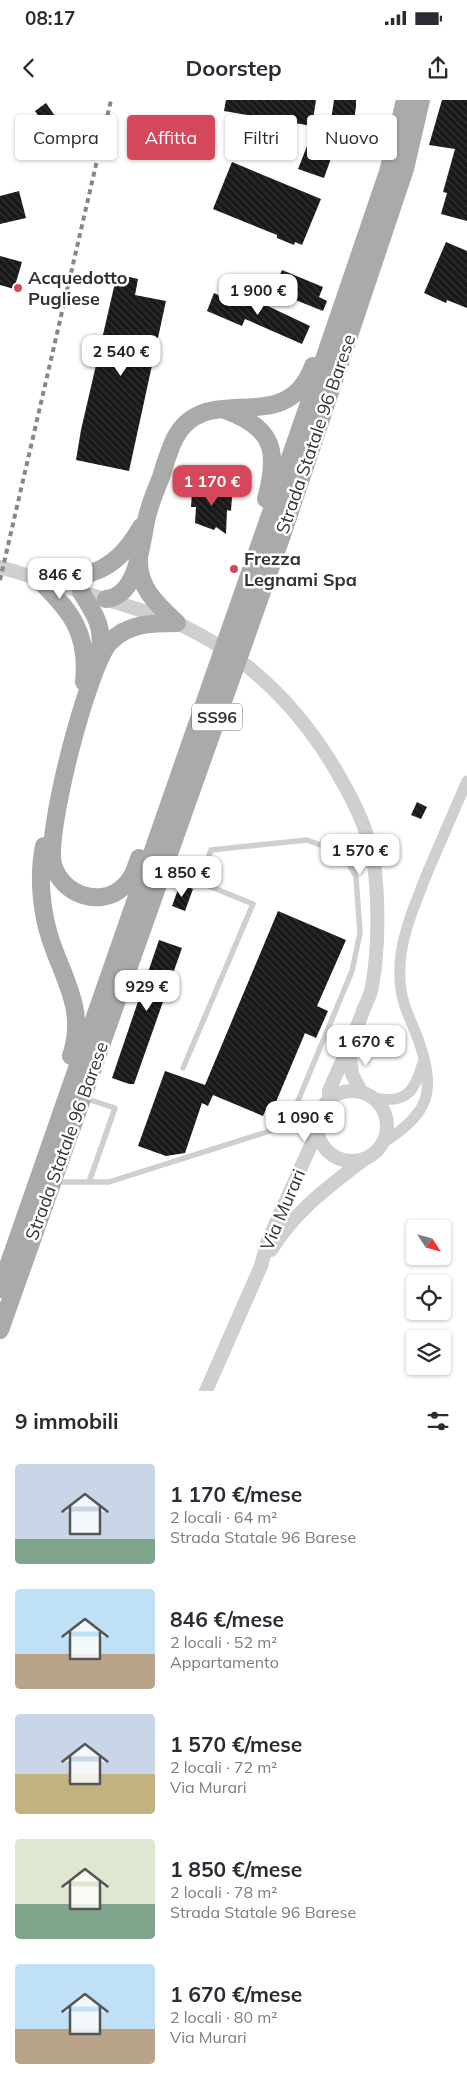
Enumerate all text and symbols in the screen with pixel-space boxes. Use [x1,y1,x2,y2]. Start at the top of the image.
text: 08:17 [25,6,75,30]
icon: back [15,54,43,82]
text: Doorstep [185,54,282,82]
icon: share [424,54,452,82]
chip: Compra [15,115,117,160]
chip: Affitta [127,115,215,160]
chip: Filtri [225,115,297,160]
chip: Nuovo [307,115,397,160]
place label: Acquedotto Pugliese [28,266,128,310]
pin: 1 900 € [212,274,304,316]
text: 1 900 € [230,280,286,300]
marker: Acquedotto Pugliese [12,282,24,294]
street label: Strada Statale 96 Barese [271,331,360,537]
pin: 2 540 € [75,334,167,377]
text: 2 540 € [93,341,149,361]
pin: 1 170 € [166,464,258,507]
text: 1 170 € [184,471,240,491]
place label: Frezza Legnami Spa [244,547,357,591]
pin: 846 € [25,558,95,600]
marker: Frezza Legnami Spa [228,563,240,575]
text: 846 € [39,564,81,584]
road number: SS96 [192,704,242,730]
pin: 1 570 € [314,834,406,876]
text: 1 570 € [332,840,388,860]
pin: 1 850 € [136,856,228,898]
text: 1 850 € [154,862,210,882]
pin: 929 € [112,970,182,1012]
text: 929 € [126,976,168,996]
pin: 1 670 € [320,1024,412,1067]
text: 1 670 € [338,1031,394,1051]
street label: Strada Statale 96 Barese [20,1038,113,1243]
pin: 1 090 € [259,1100,351,1143]
text: 1 090 € [277,1107,333,1127]
street label: Via Murari [255,1166,310,1254]
north arrow [406,1220,451,1265]
map controls [406,1220,451,1375]
button: locate [406,1275,451,1320]
button: layers [406,1330,451,1375]
icon: filters [424,1407,452,1435]
text: 9 immobili [15,1408,119,1434]
text: 1 170 €/mese [170,1481,302,1507]
icon: home [55,1484,115,1544]
text: 2 locali · 64 m² [170,1507,277,1527]
text: Strada Statale 96 Barese [170,1527,356,1547]
text: 846 €/mese [170,1606,284,1632]
icon: home [55,1609,115,1669]
text: 2 locali · 52 m² [170,1632,277,1652]
text: Appartamento [170,1652,279,1672]
text: 1 570 €/mese [170,1731,302,1757]
icon: home [55,1734,115,1794]
text: 2 locali · 72 m² [170,1757,277,1777]
text: Via Murari [170,1777,247,1797]
text: 1 850 €/mese [170,1856,302,1882]
icon: home [55,1859,115,1919]
text: 2 locali · 78 m² [170,1882,277,1902]
text: Strada Statale 96 Barese [170,1902,356,1922]
text: 1 670 €/mese [170,1981,302,2007]
icon: home [55,1984,115,2044]
text: 2 locali · 80 m² [170,2007,277,2027]
text: Via Murari [170,2027,247,2047]

